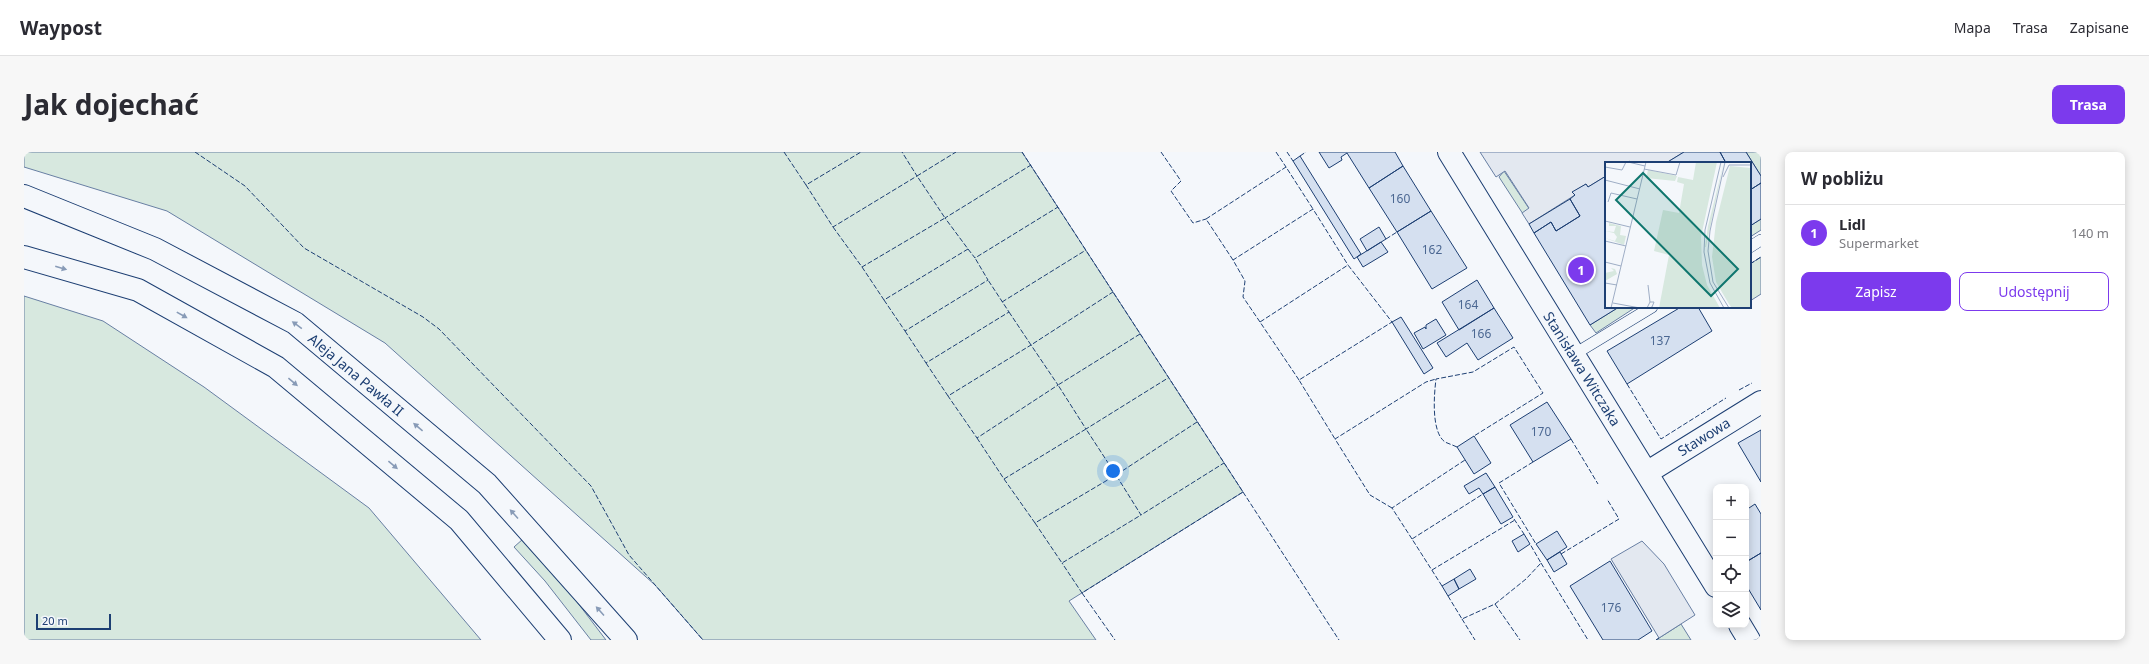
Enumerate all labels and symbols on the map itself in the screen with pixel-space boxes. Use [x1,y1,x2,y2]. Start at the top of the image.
inset map [1605,162,1751,308]
house number: 160 [1390,190,1410,207]
house number: 162 [1422,241,1442,258]
pin: 1 [1568,255,1594,285]
one-way arrow [56,265,68,271]
house number: 164 [1458,296,1478,313]
street label: Stanisława Witczaka [1539,308,1625,430]
one-way arrow [176,311,188,318]
one-way arrow [291,321,302,330]
house number: 166 [1471,325,1491,342]
street label: Aleja Jana Pawła II [305,329,408,420]
house number: 137 [1650,332,1670,349]
one-way arrow [288,377,298,386]
street label: Stawowa [1674,413,1734,460]
one-way arrow [413,422,423,431]
house number: 170 [1531,423,1551,440]
one-way arrow [388,460,398,469]
your location [1103,461,1123,481]
one-way arrow [509,509,518,519]
house number: 176 [1601,599,1621,616]
one-way arrow [596,606,605,616]
scale bar [36,612,111,631]

